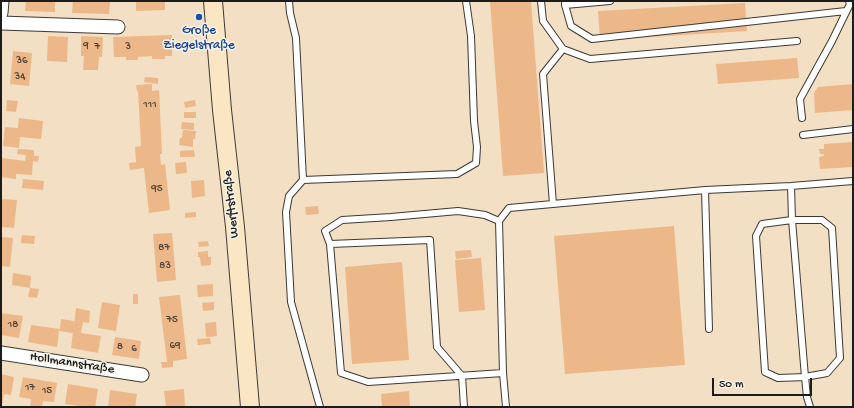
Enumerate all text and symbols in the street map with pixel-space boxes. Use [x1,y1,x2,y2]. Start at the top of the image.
marker: Große Ziegelstraße [194,12,204,22]
place label: Große Ziegelstraße [163,23,235,54]
house number: 9 [83,39,89,53]
house number: 7 [94,40,100,54]
house number: 3 [125,40,131,54]
house number: 36 [16,54,28,68]
house number: 34 [15,70,25,84]
house number: 111 [143,98,157,112]
street label: Werftstraße [221,169,243,239]
house number: 95 [151,182,163,196]
house number: 87 [158,241,170,255]
house number: 83 [159,259,171,273]
house number: 75 [166,313,178,327]
house number: 18 [8,318,18,332]
house number: 69 [169,339,181,353]
house number: 8 [117,340,123,354]
house number: 6 [131,342,137,356]
street label: Hollmannstraße [29,350,115,378]
scale bar [714,370,814,396]
text: 50 m [719,378,744,392]
house number: 17 [25,381,35,395]
house number: 15 [42,384,52,398]

